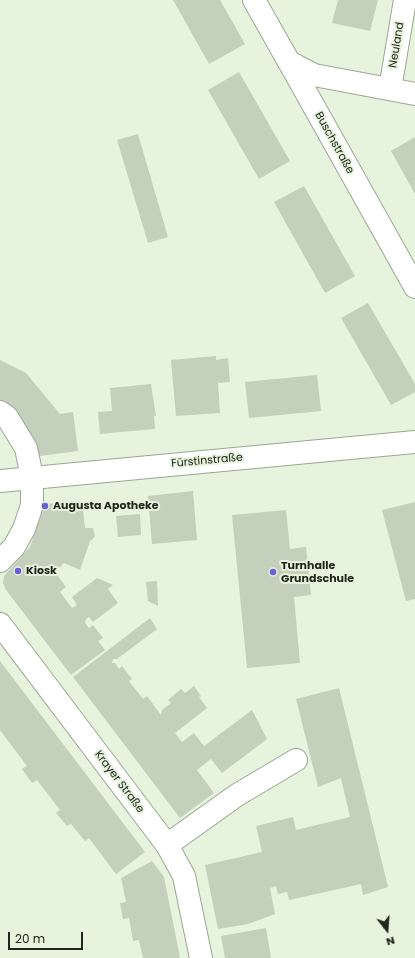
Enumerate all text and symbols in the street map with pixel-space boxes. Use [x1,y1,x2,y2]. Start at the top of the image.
street label: Neuland [387,21,407,69]
street label: Buschstraße [312,110,356,176]
street label: Fürstinstraße [171,451,243,471]
place label: Augusta Apotheke [53,499,159,513]
marker: Augusta Apotheke [40,501,50,511]
place label: Turnhalle Grundschule [281,559,354,585]
place label: Kiosk [26,564,57,578]
marker: Kiosk [13,566,23,576]
marker: Turnhalle Grundschule [268,567,278,577]
street label: Krayer Straße [91,748,147,816]
north arrow [367,910,407,950]
scale bar [10,924,85,950]
text: 20 m [15,930,45,947]
text: N [384,933,397,950]

